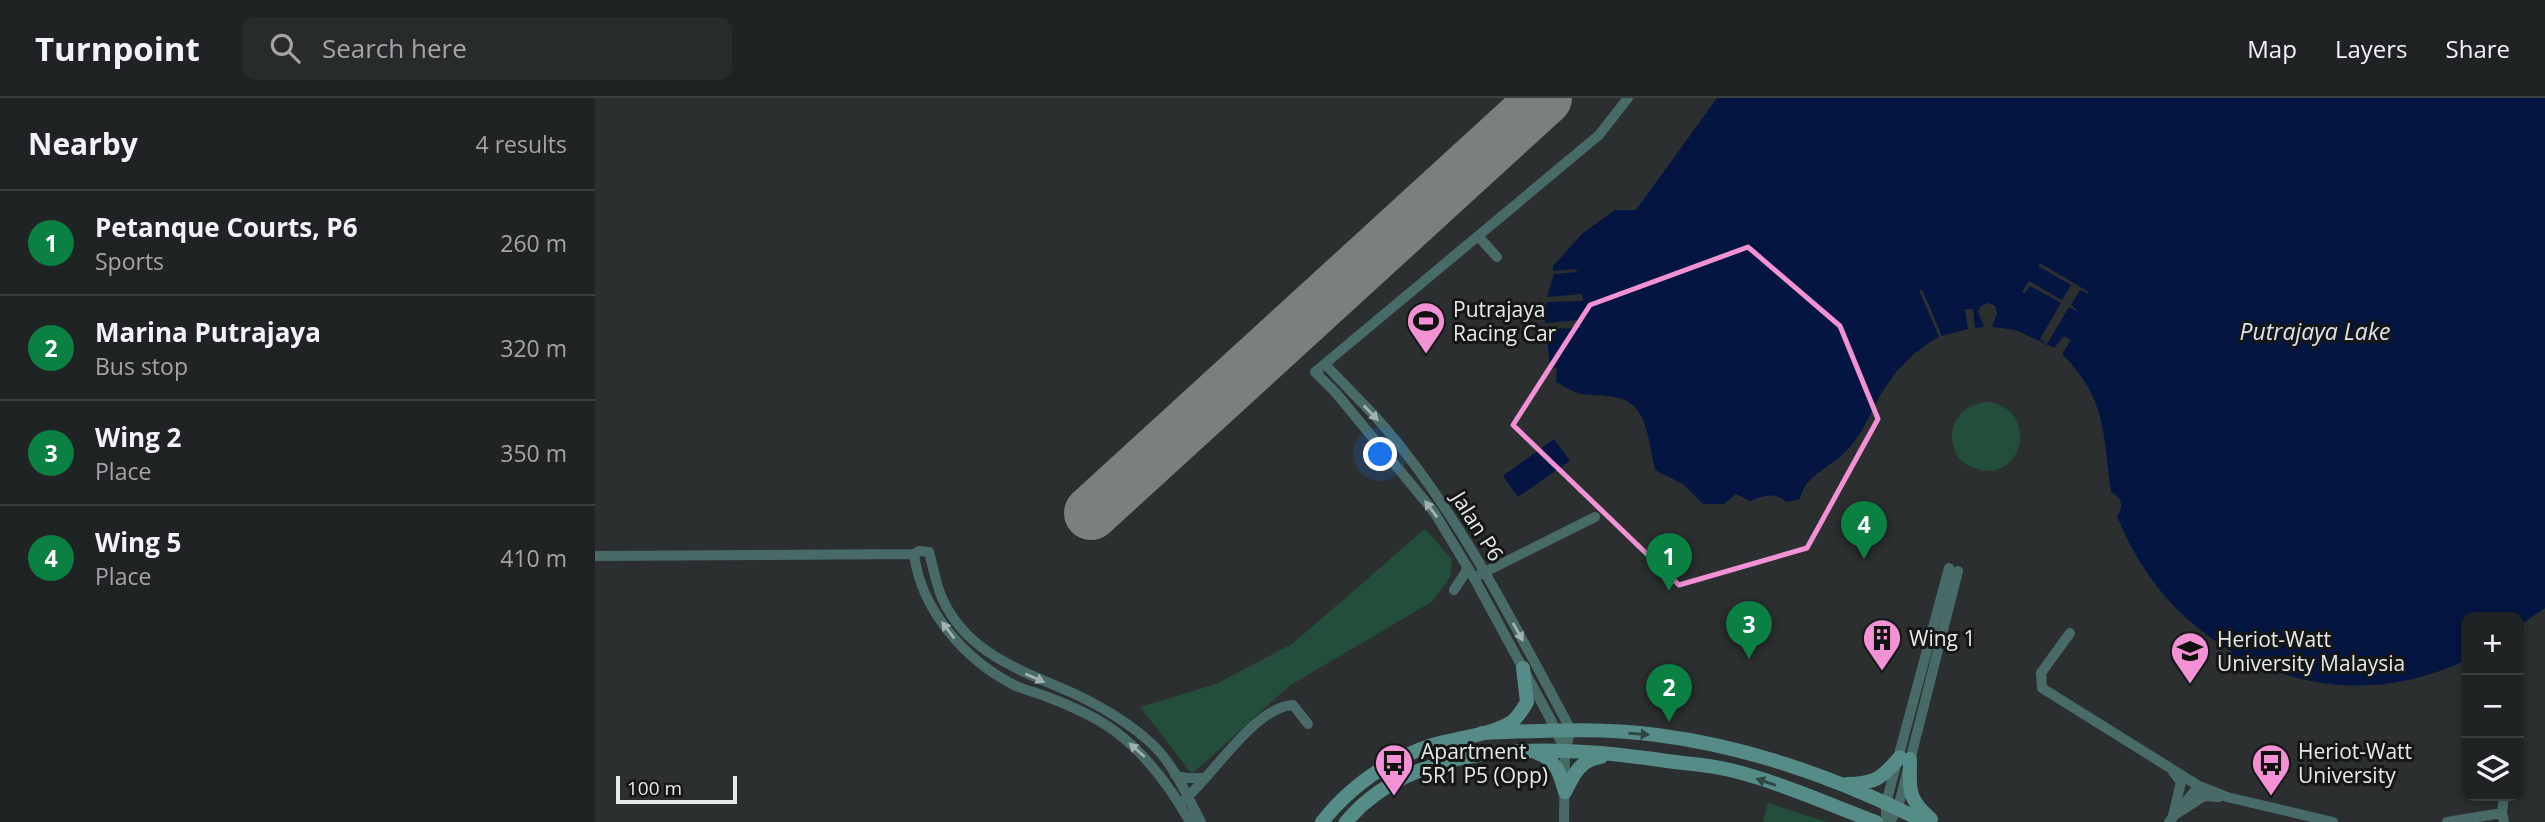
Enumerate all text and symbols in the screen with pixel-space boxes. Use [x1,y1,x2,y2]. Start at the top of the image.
search box [242,17,732,80]
text: Turnpoint [35,26,200,71]
icon: search [266,29,304,67]
text: Search here [322,30,467,66]
text: Map [2247,32,2297,65]
text: Layers [2335,32,2408,65]
text: Share [2446,32,2510,65]
text: Nearby [28,123,138,164]
text: 4 results [476,128,567,160]
text: Petanque Courts, P6 [95,209,358,245]
text: 1 [44,227,58,259]
text: 260 m [500,227,567,259]
text: Sports [95,245,164,277]
place label: Putrajaya Racing Car [1453,295,1557,347]
sports icon: Putrajaya Racing Car [1405,300,1447,355]
text: Marina Putrajaya [95,314,321,350]
water label: Putrajaya Lake [2239,315,2391,347]
text: 2 [44,332,58,364]
text: 320 m [500,332,567,364]
text: Bus stop [95,350,188,382]
one-way arrow [1363,404,1379,421]
text: Wing 2 [95,419,181,455]
text: 3 [44,437,58,469]
text: 350 m [500,437,567,469]
your location [1363,437,1397,471]
text: Place [95,455,151,487]
street label: Jalan P6 [1445,484,1510,566]
one-way arrow [1424,500,1438,518]
pin: 4 [1841,501,1887,559]
text: Wing 5 [95,524,181,560]
pin: 1 [1646,533,1692,591]
text: 4 [44,542,58,574]
text: 410 m [500,542,567,574]
text: Place [95,560,151,592]
pin: 3 [1726,601,1772,659]
map controls [2461,612,2524,801]
button: + [2461,612,2524,675]
building icon: Wing 1 [1861,617,1903,672]
one-way arrow [941,621,955,639]
one-way arrow [1512,622,1523,642]
place label: Wing 1 [1909,624,1975,652]
place label: Heriot-Watt University Malaysia [2217,625,2405,677]
school or university icon: Heriot-Watt University Malaysia [2169,630,2211,685]
pin: 2 [1646,664,1692,722]
one-way arrow [1025,672,1045,684]
button: − [2461,675,2524,738]
one-way arrow [1628,729,1650,740]
place label: Apartment 5R1 P5 (Opp) [1421,737,1548,789]
place label: Heriot-Watt University [2298,737,2412,789]
button: layers [2461,738,2524,801]
bus stop icon: Apartment 5R1 P5 (Opp) [1373,742,1415,797]
bus stop icon: Heriot-Watt University [2250,742,2292,797]
one-way arrow [1129,743,1146,759]
scale bar [616,773,737,805]
text: 100 m [627,775,682,801]
one-way arrow [1755,776,1776,787]

